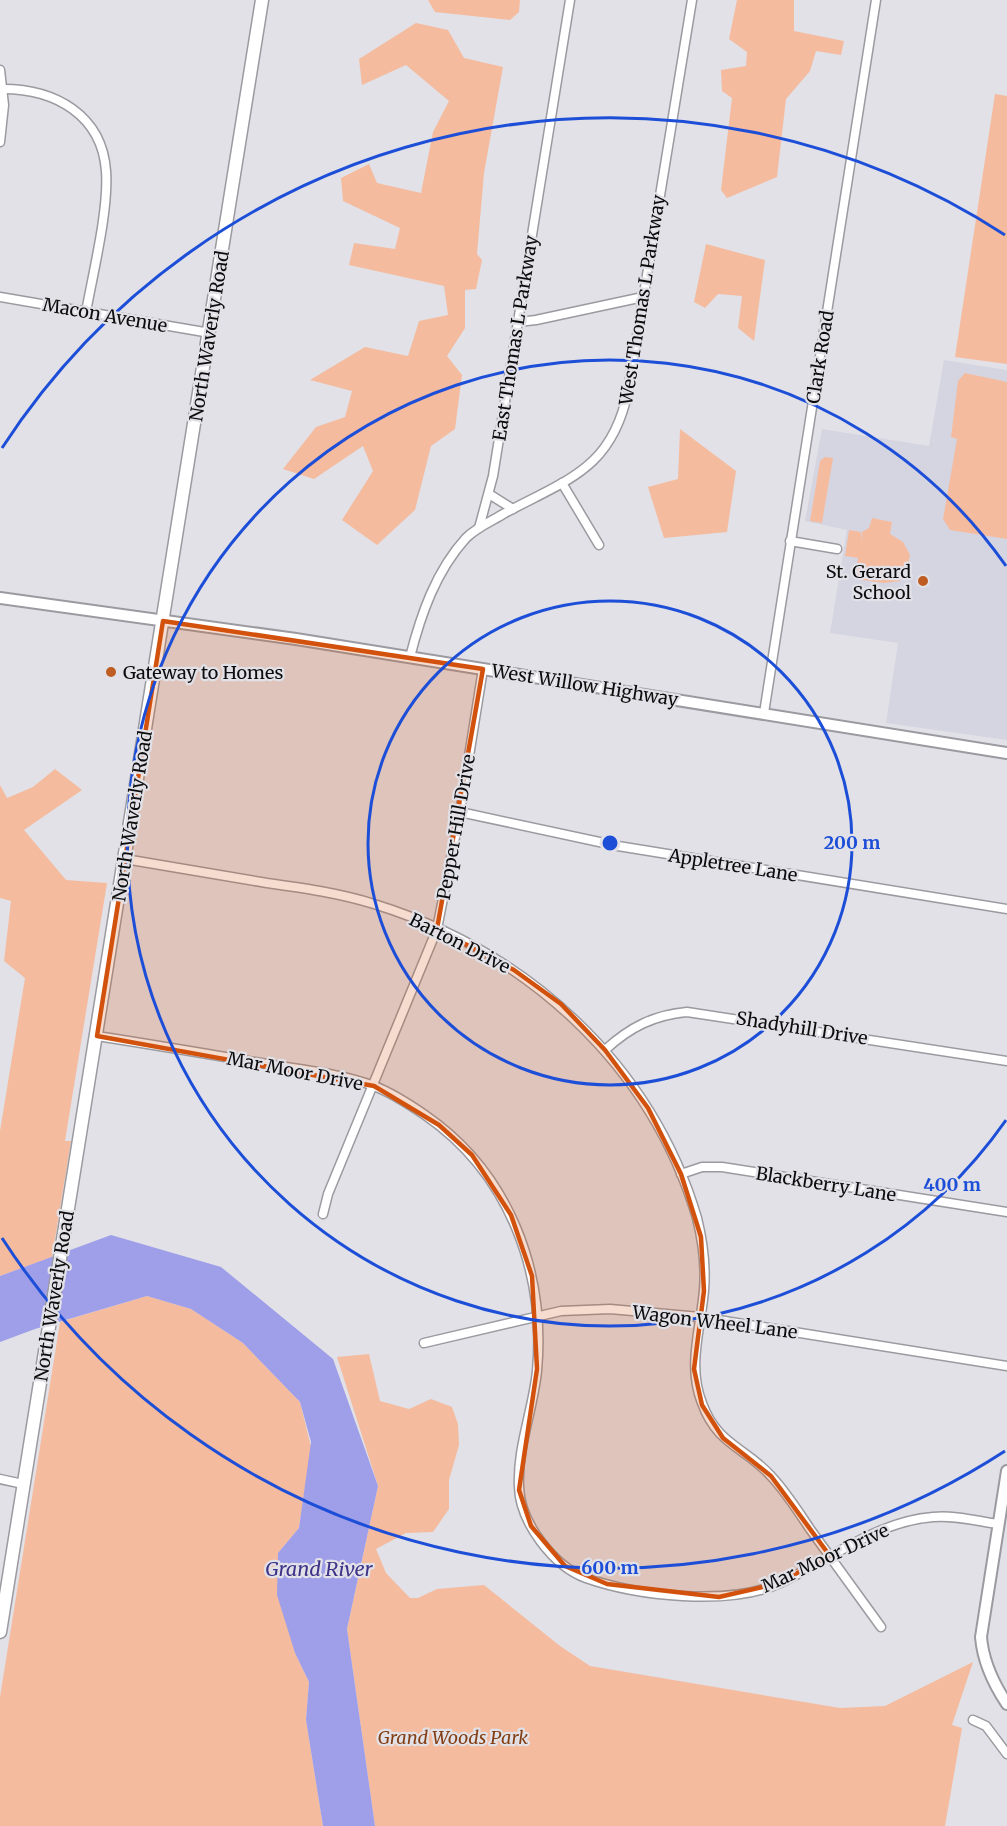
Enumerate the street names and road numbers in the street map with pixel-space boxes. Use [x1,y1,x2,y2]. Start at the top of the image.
street label: West Thomas L Parkway [614,193,670,408]
street label: East Thomas L Parkway [487,233,543,442]
street label: North Waverly Road [184,249,234,423]
street label: Macon Avenue [41,293,169,337]
street label: Clark Road [801,309,839,405]
street label: West Willow Highway [489,659,680,711]
street label: North Waverly Road [107,729,157,903]
street label: Pepper Hill Drive [432,752,480,902]
street label: Appletree Lane [666,843,799,887]
street label: Barton Drive [406,908,514,978]
street label: Shadyhill Drive [735,1006,869,1050]
street label: Mar Moor Drive [225,1047,365,1095]
street label: Blackberry Lane [754,1162,898,1206]
street label: North Waverly Road [29,1209,79,1383]
street label: Wagon Wheel Lane [630,1300,799,1344]
street label: Mar Moor Drive [758,1518,892,1598]

